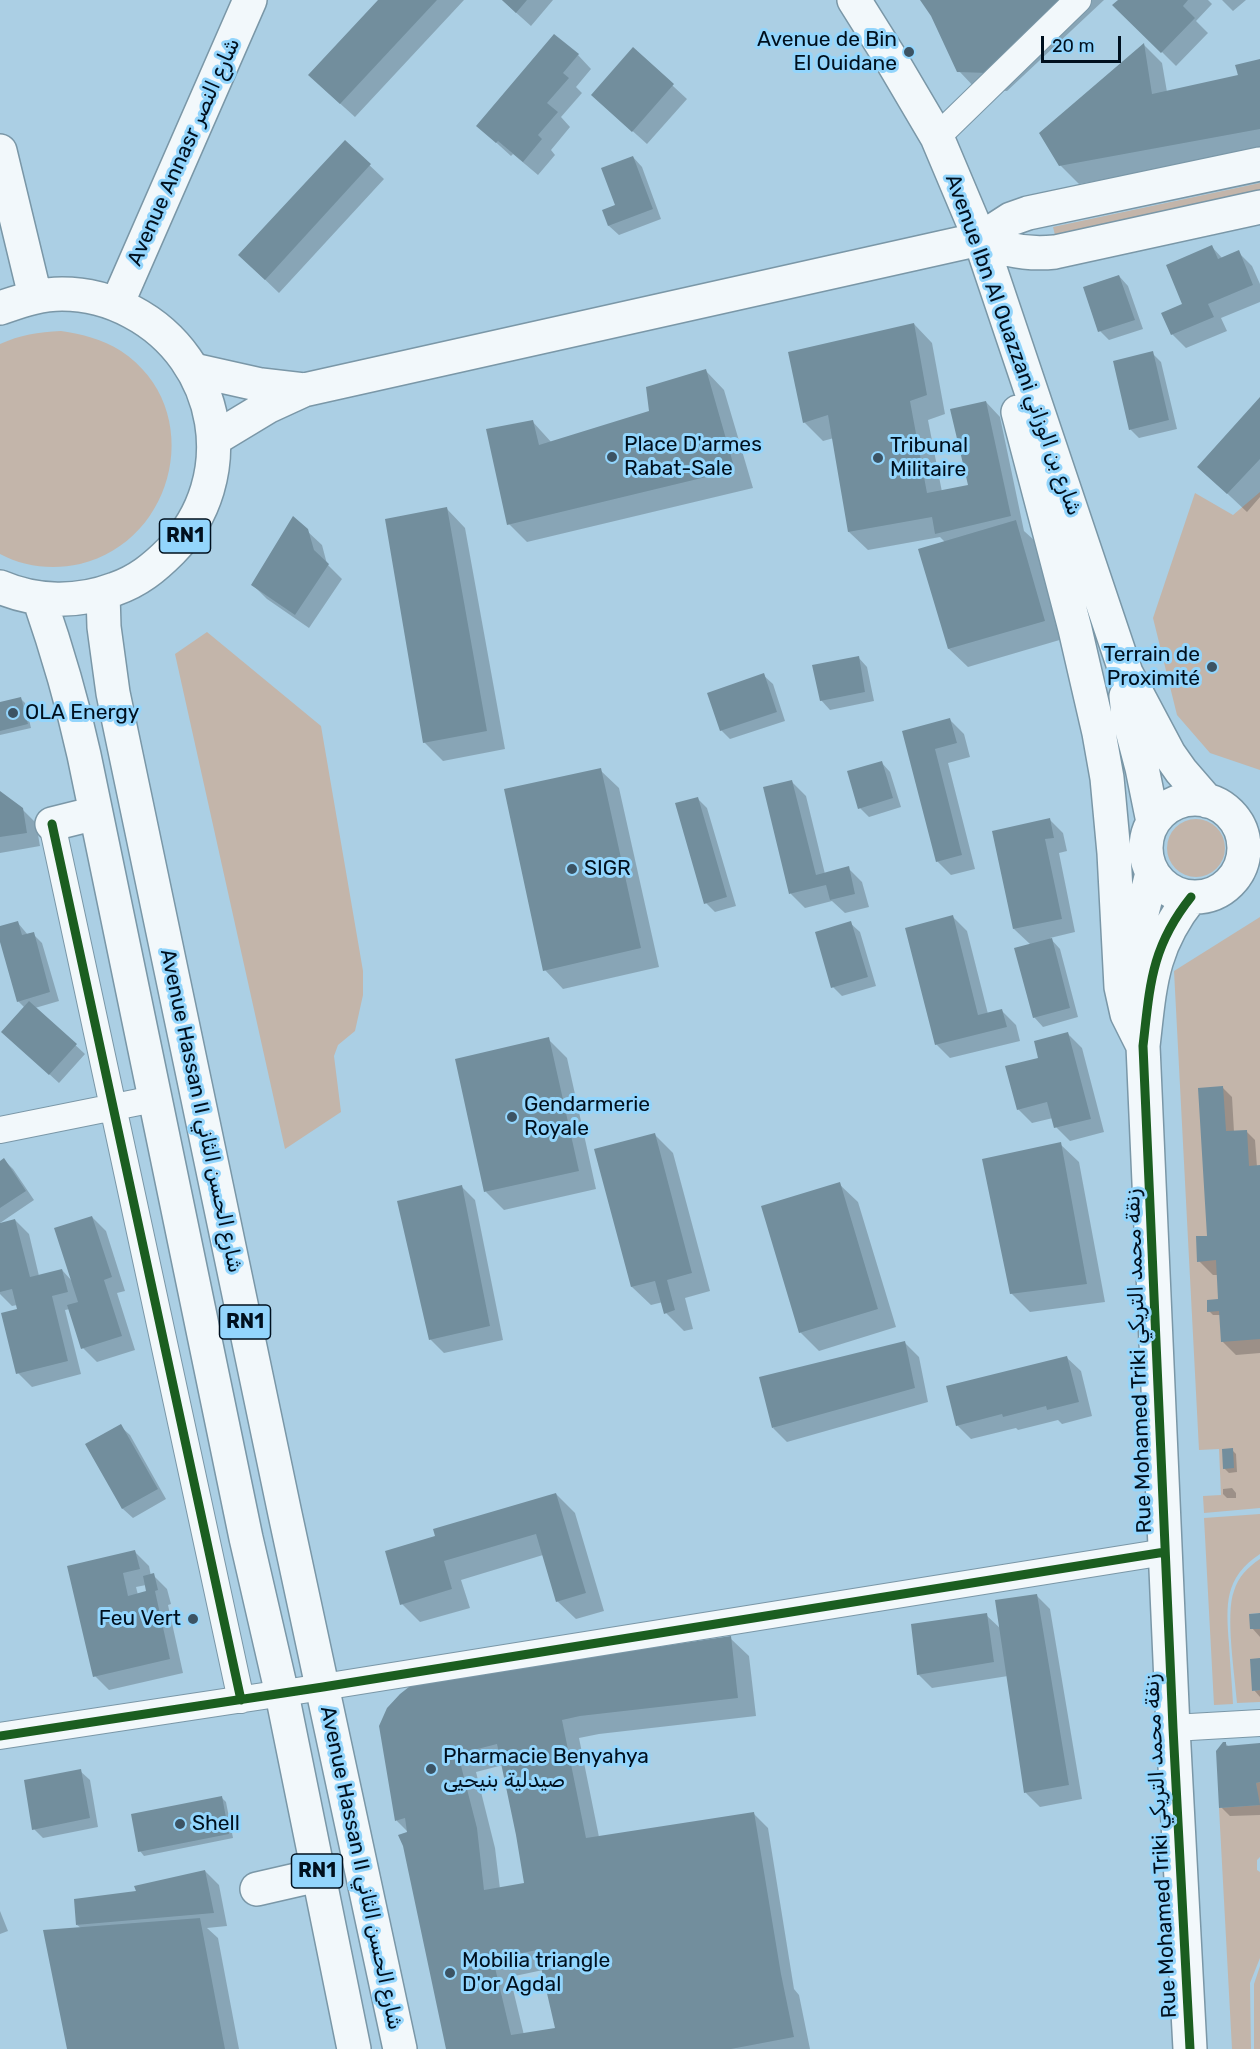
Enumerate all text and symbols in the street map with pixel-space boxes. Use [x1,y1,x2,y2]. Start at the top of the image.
scale bar [1044,24,1124,62]
place label: Avenue de Bin El Ouidane [757,27,897,77]
street label: Avenue Annasr شارع النصر [122,34,246,270]
text: 20 m [1052,35,1094,57]
marker: Avenue de Bin El Ouidane [902,45,916,59]
street label: Avenue Ibn Al Ouazzani شارع بن الوزاني [939,171,1087,519]
place label: Place D'armes Rabat-Sale [624,432,762,482]
place label: Tribunal Militaire [890,433,968,483]
marker: Place D'armes Rabat-Sale [605,450,619,464]
marker: Tribunal Militaire [871,451,885,465]
road number: RN1 [160,519,210,553]
place label: Terrain de Proximité [1104,642,1200,692]
marker: Terrain de Proximité [1205,660,1219,674]
place label: OLA Energy [25,700,139,726]
marker: OLA Energy [6,706,20,720]
place label: SIGR [584,856,631,882]
marker: SIGR [565,862,579,876]
street label: Avenue Hassan II شارع الحسن الثاني [154,947,248,1275]
place label: Gendarmerie Royale [524,1092,650,1142]
marker: Gendarmerie Royale [505,1110,519,1124]
street label: Rue Mohamed Triki زنقة محمد التريكي [1120,1188,1158,1534]
road number: RN1 [220,1305,270,1339]
place label: Feu Vert [99,1606,181,1632]
marker: Feu Vert [186,1612,200,1626]
street label: Rue Mohamed Triki زنقة محمد التريكي [1139,1673,1183,2019]
street label: Avenue Hassan II شارع الحسن الثاني [314,1704,408,2032]
place label: Pharmacie Benyahya صيدلية بنيحيى [443,1744,649,1794]
marker: Pharmacie Benyahya صيدلية بنيحيى [424,1762,438,1776]
place label: Shell [192,1811,240,1837]
marker: Shell [173,1817,187,1831]
road number: RN1 [292,1854,342,1888]
place label: Mobilia triangle D'or Agdal [462,1948,610,1998]
marker: Mobilia triangle D'or Agdal [443,1966,457,1980]

